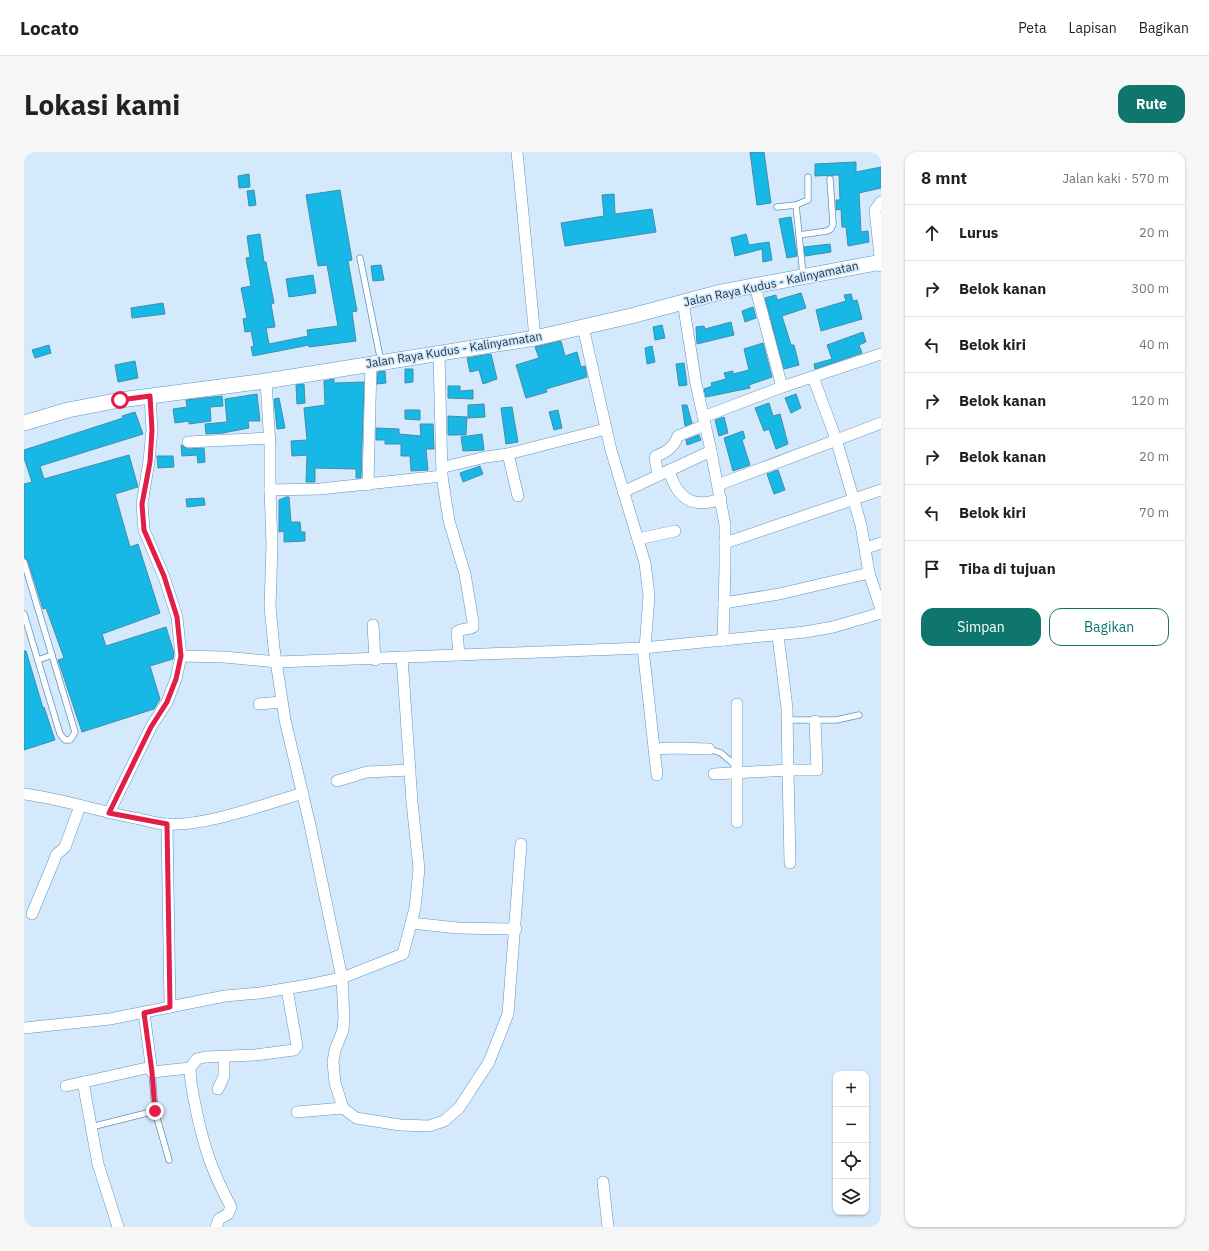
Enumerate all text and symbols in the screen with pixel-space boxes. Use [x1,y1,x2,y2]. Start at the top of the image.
text: Locato [20,16,79,40]
text: Peta [1018,19,1046,37]
text: Lapisan [1068,19,1117,37]
text: Bagikan [1139,19,1189,37]
button: Rute [1118,85,1185,123]
text: Lokasi kami [24,86,180,123]
text: 8 mnt [921,167,967,189]
text: Jalan kaki · 570 m [1062,170,1169,187]
icon: ahead [921,222,943,244]
text: Lurus [959,223,998,242]
text: 20 m [1139,224,1169,241]
street label: Jalan Raya Kudus - Kalinyamatan [682,258,860,309]
icon: right [921,278,943,300]
text: Belok kanan [959,279,1046,298]
text: 300 m [1131,280,1169,297]
street label: Jalan Raya Kudus - Kalinyamatan [365,328,543,371]
icon: left [921,334,943,356]
text: Belok kiri [959,335,1026,354]
text: 40 m [1139,336,1169,353]
icon: right [921,390,943,412]
route start [111,391,129,409]
text: Belok kanan [959,391,1046,410]
text: 120 m [1131,392,1169,409]
icon: right [921,446,943,468]
text: Belok kanan [959,447,1046,466]
text: 20 m [1139,448,1169,465]
icon: left [921,502,943,524]
text: Belok kiri [959,503,1026,522]
text: 70 m [1139,504,1169,521]
icon: arrive [921,558,943,580]
text: Tiba di tujuan [959,559,1056,578]
button: Simpan [921,608,1041,646]
button: Bagikan [1049,608,1169,646]
map controls [833,1071,869,1215]
button: + [833,1071,869,1107]
route end [146,1102,164,1120]
button: − [833,1107,869,1143]
button: locate [833,1143,869,1179]
button: layers [833,1179,869,1215]

